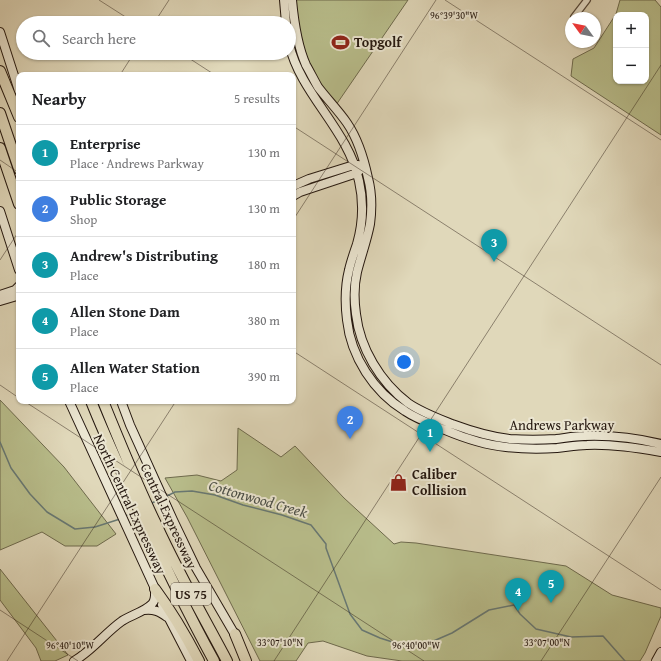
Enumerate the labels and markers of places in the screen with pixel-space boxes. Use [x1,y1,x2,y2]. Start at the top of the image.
sports icon: Topgolf [331,32,351,52]
place label: Topgolf [354,32,403,52]
pin: 3 [481,229,507,262]
pin: 2 [337,406,363,439]
pin: 1 [417,419,443,452]
place label: Caliber Collision [412,464,467,500]
shop icon: Caliber Collision [389,472,409,492]
pin: 5 [538,570,564,603]
pin: 4 [505,578,531,611]

